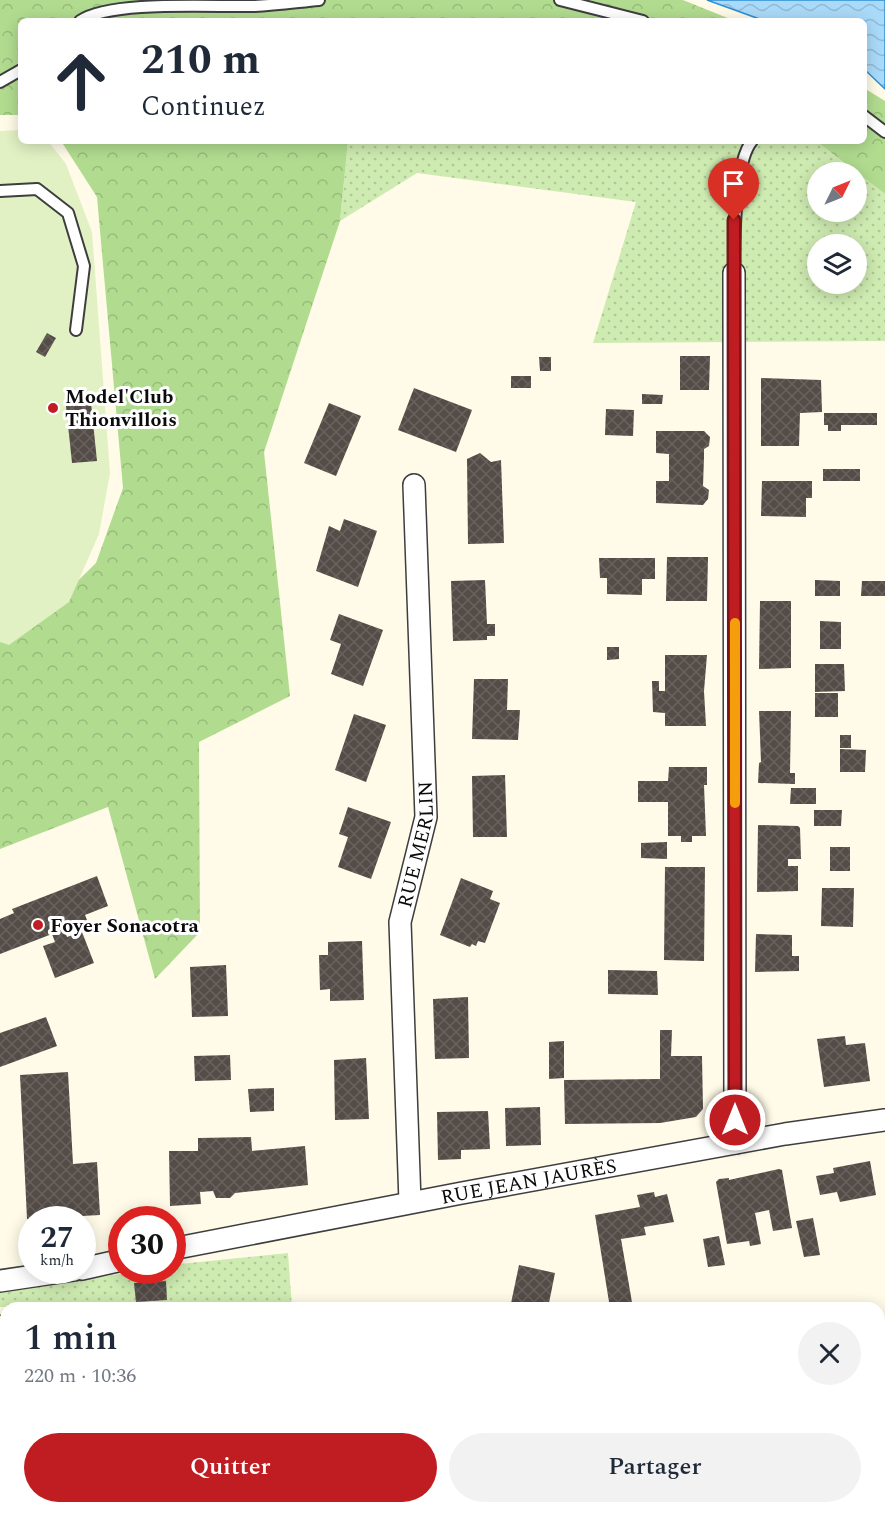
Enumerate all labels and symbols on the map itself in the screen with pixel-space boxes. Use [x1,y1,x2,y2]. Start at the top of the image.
pin [708,158,759,220]
north arrow [807,162,867,222]
place label: Model'Club Thionvillois [65,382,177,435]
marker: Model'Club Thionvillois [46,401,60,415]
street label: RUE MERLIN [390,780,442,911]
place label: Foyer Sonacotra [50,911,200,941]
marker: Foyer Sonacotra [31,918,45,932]
position arrow [703,1088,767,1152]
street label: RUE JEAN JAURÈS [438,1151,619,1213]
speed limit sign: 30 [108,1206,186,1284]

